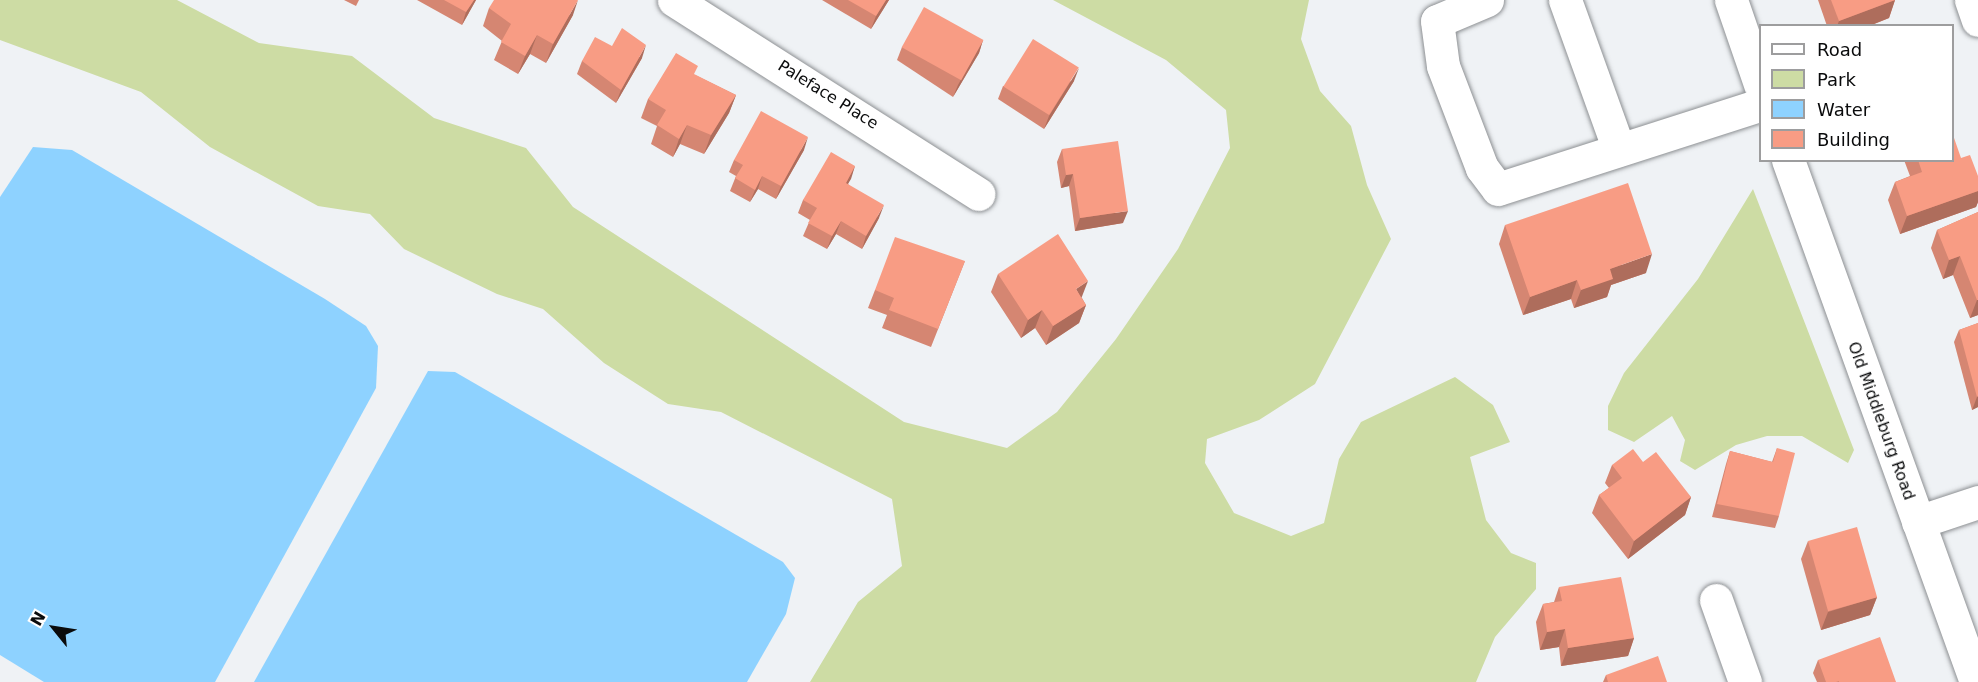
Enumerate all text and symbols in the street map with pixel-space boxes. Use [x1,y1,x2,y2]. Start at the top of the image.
legend [1759,24,1954,162]
text: Road [1817,39,1862,60]
street label: Paleface Place [774,56,882,134]
text: Park [1817,69,1856,90]
text: Water [1817,99,1870,120]
text: Building [1817,129,1890,150]
street label: Old Middleburg Road [1843,339,1919,503]
north arrow [24,598,84,658]
text: N [26,608,50,629]

